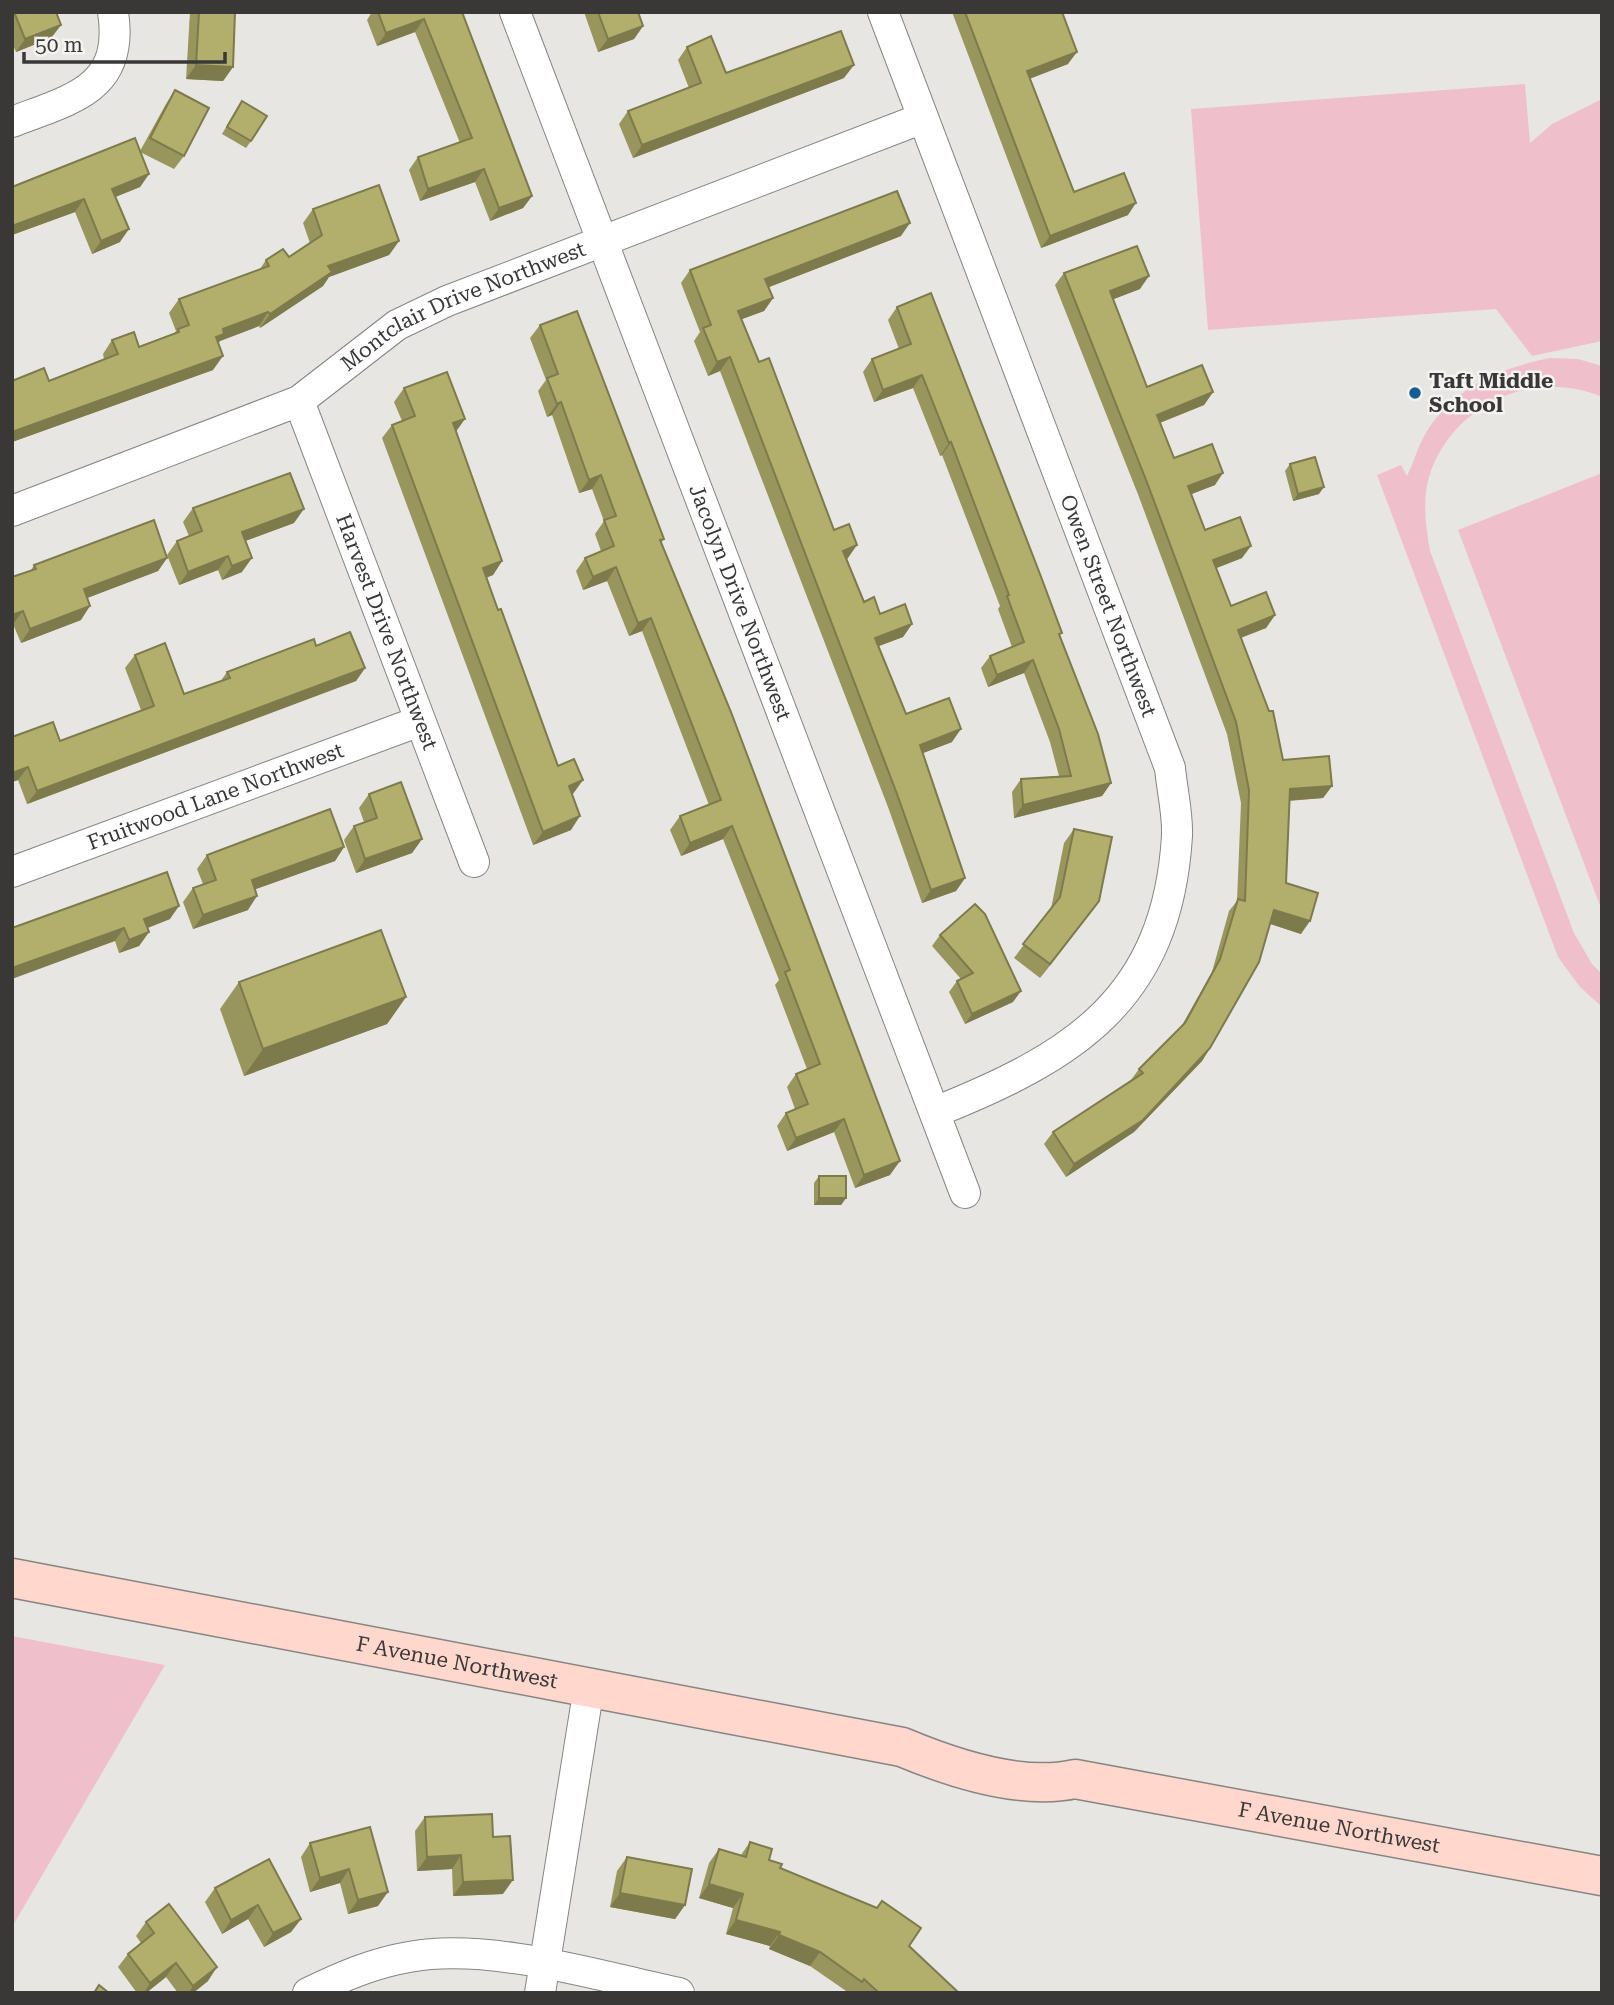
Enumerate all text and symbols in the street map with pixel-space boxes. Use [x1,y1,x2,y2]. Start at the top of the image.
scale bar [24,21,226,65]
text: 50 m [35,33,83,57]
street label: Montclair Drive Northwest [336,237,589,376]
place label: Taft Middle School [1429,369,1553,417]
marker: Taft Middle School [1407,385,1423,401]
street label: Jacolyn Drive Northwest [684,481,796,724]
street label: Owen Street Northwest [1055,491,1161,720]
street label: Harvest Drive Northwest [331,511,442,753]
street label: Fruitwood Lane Northwest [84,738,347,855]
street label: F Avenue Northwest [354,1632,560,1693]
street label: F Avenue Northwest [1236,1797,1442,1858]

